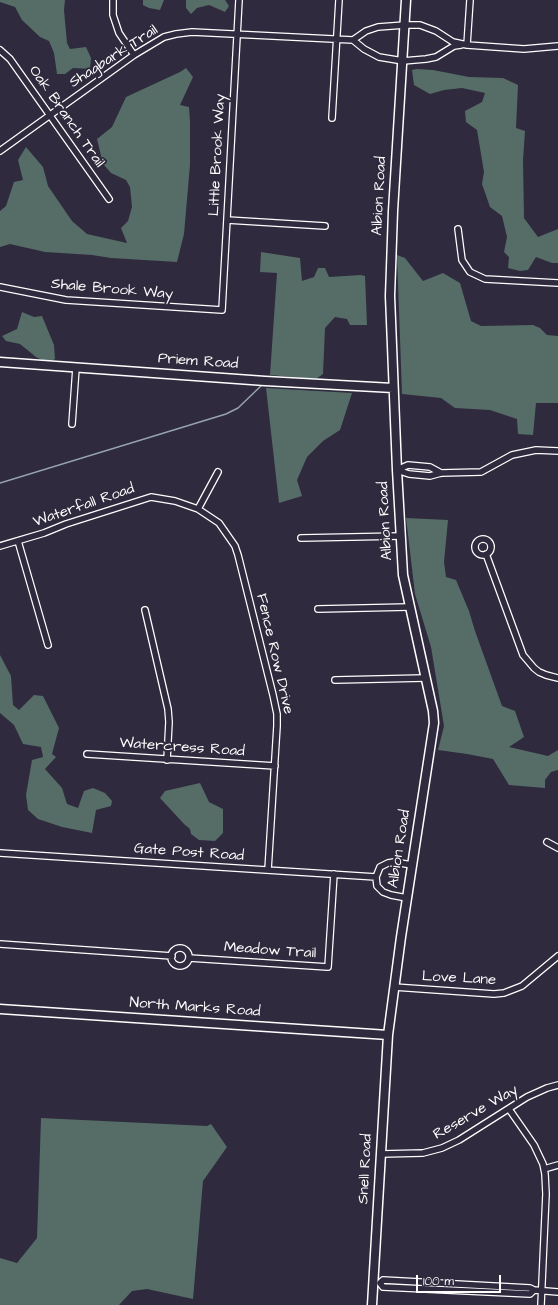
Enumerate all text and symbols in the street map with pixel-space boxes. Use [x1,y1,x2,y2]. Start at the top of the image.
street label: Shagbark Trail [66,22,162,92]
street label: Oak Branch Trail [24,63,108,171]
street label: Little Brook Way [206,93,230,217]
street label: Albion Road [369,156,391,236]
street label: Shale Brook Way [50,276,174,304]
street label: Priem Road [157,350,239,374]
street label: Waterfall Road [31,480,137,532]
street label: Albion Road [375,481,397,561]
street label: Fence Row Drive [251,592,297,716]
street label: Watercress Road [119,735,245,761]
street label: Albion Road [385,809,415,889]
street label: Gate Post Road [133,840,245,866]
street label: Meadow Trail [223,939,317,963]
street label: Love Lane [421,968,497,990]
street label: North Marks Road [129,994,261,1022]
street label: Reserve Way [431,1082,521,1144]
street label: Snell Road [355,1133,377,1205]
scale bar [418,1267,503,1293]
text: 100 m [423,1273,454,1290]

